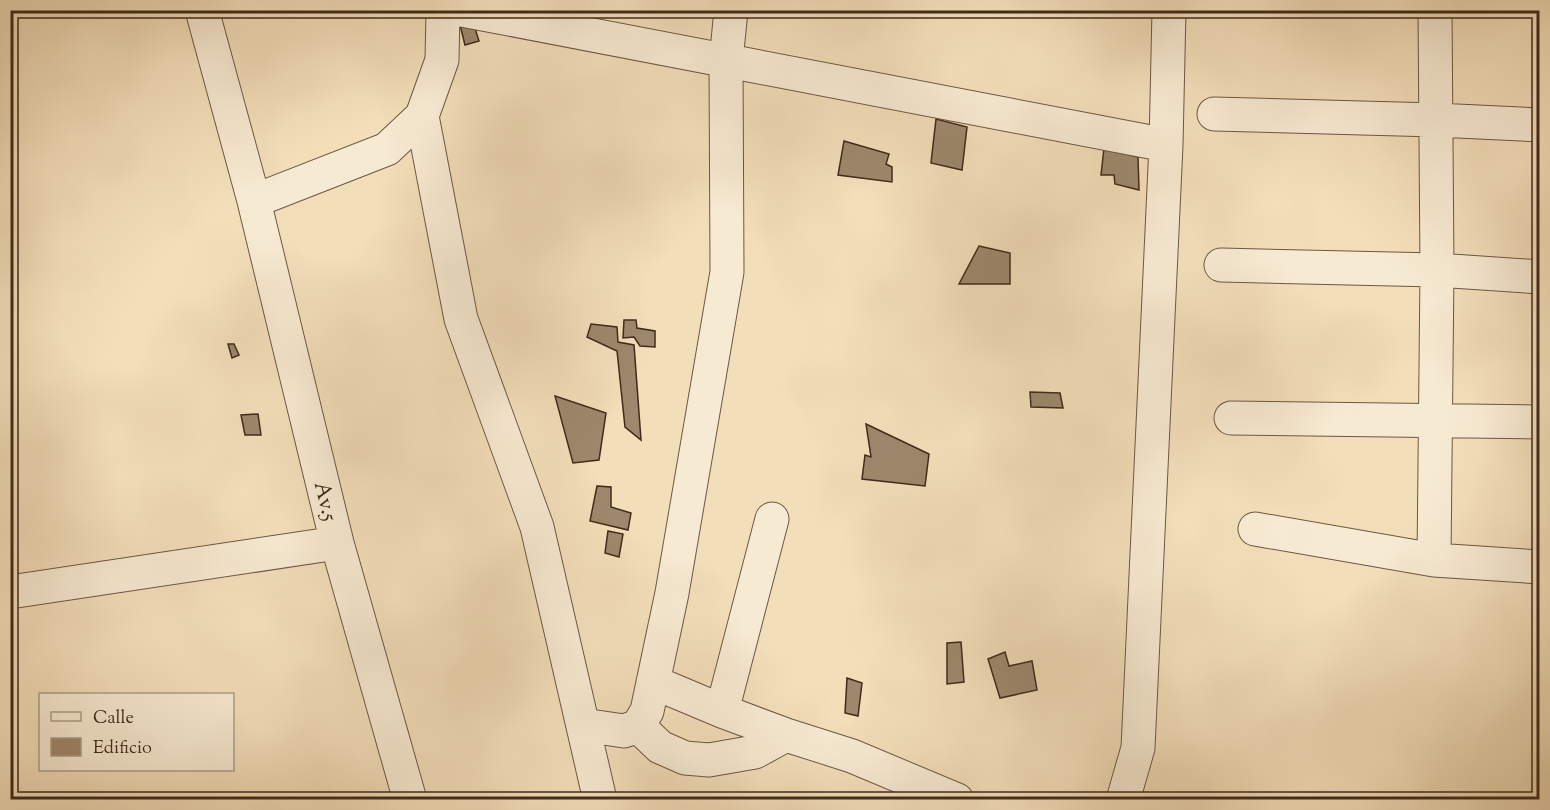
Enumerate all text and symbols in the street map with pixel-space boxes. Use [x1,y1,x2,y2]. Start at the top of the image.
street label: Av.5 [304,478,345,526]
legend [39,693,234,771]
text: Calle [93,706,134,732]
text: Edificio [93,736,152,762]

